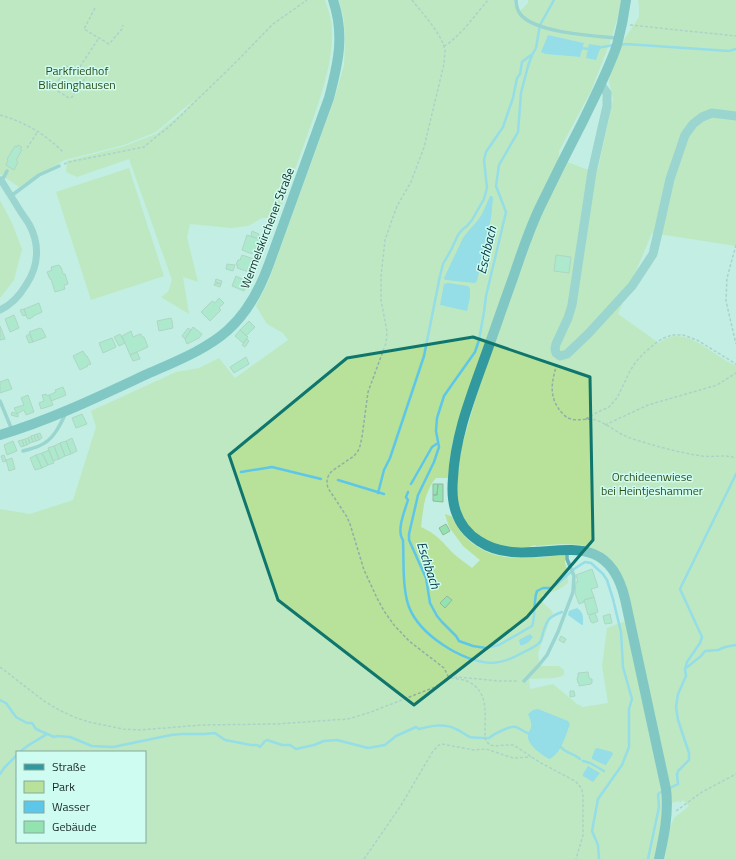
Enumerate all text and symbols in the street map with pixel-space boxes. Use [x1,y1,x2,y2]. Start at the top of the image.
park label: Parkfriedhof Bliedinghausen [38,61,116,94]
street label: Wermelskirchener Straße [235,165,299,291]
water label: Eschbach [471,224,501,276]
park label: Orchideenwiese bei Heintjeshammer [601,467,703,500]
water label: Eschbach [412,539,446,592]
legend [16,751,146,843]
text: Straße [52,757,86,776]
text: Park [52,777,75,796]
text: Wasser [52,797,90,816]
text: Gebäude [52,817,97,836]

